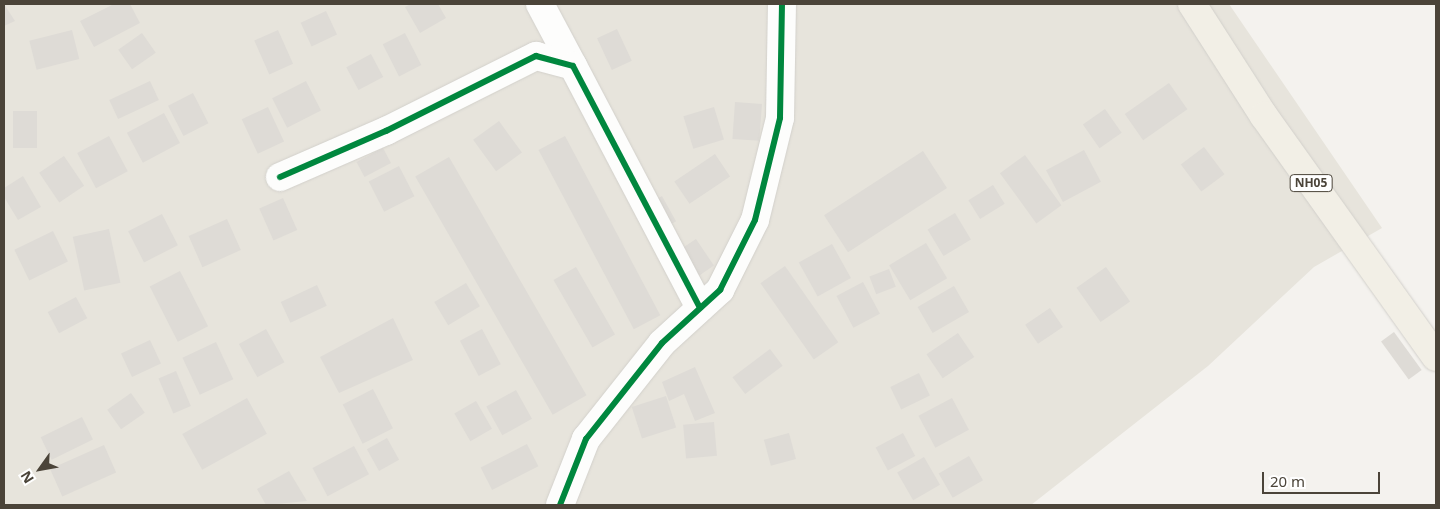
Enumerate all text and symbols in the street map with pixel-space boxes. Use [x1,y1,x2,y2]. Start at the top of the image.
road number: NH05 [1288,174,1334,192]
north arrow [15,444,65,494]
scale bar [1265,462,1382,494]
text: N [16,467,38,487]
text: 20 m [1270,471,1305,491]

